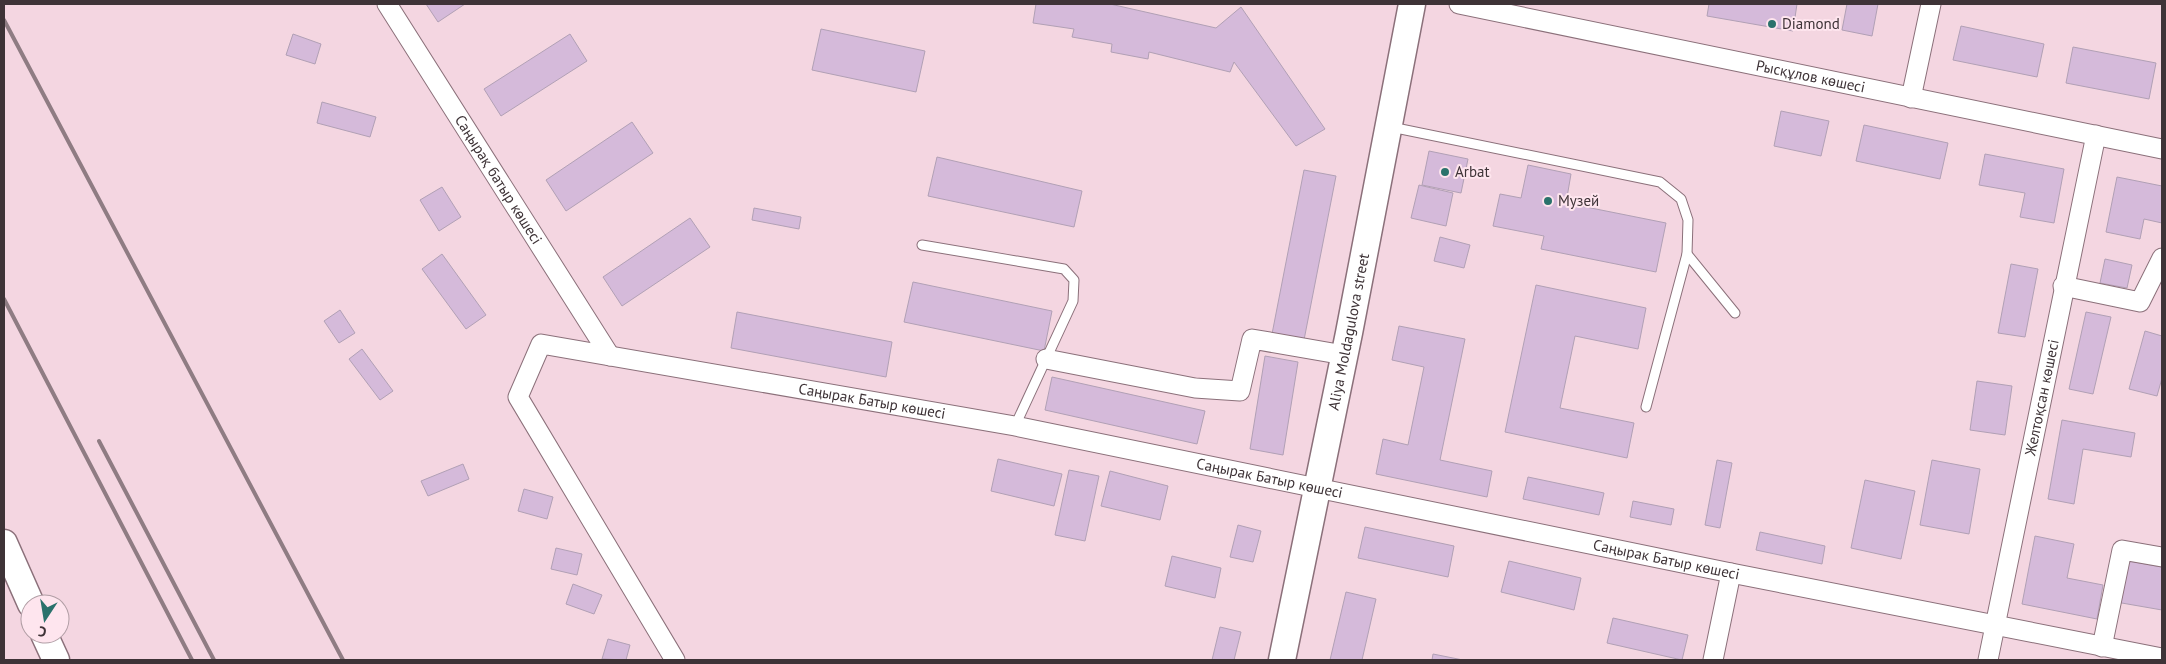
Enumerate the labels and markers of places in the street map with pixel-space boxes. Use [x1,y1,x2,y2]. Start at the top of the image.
place label: Diamond [1782,14,1840,33]
marker: Diamond [1766,18,1778,30]
place label: Arbat [1455,162,1490,181]
marker: Arbat [1439,166,1451,178]
place label: Музей [1558,191,1599,210]
marker: Музей [1542,195,1554,207]

